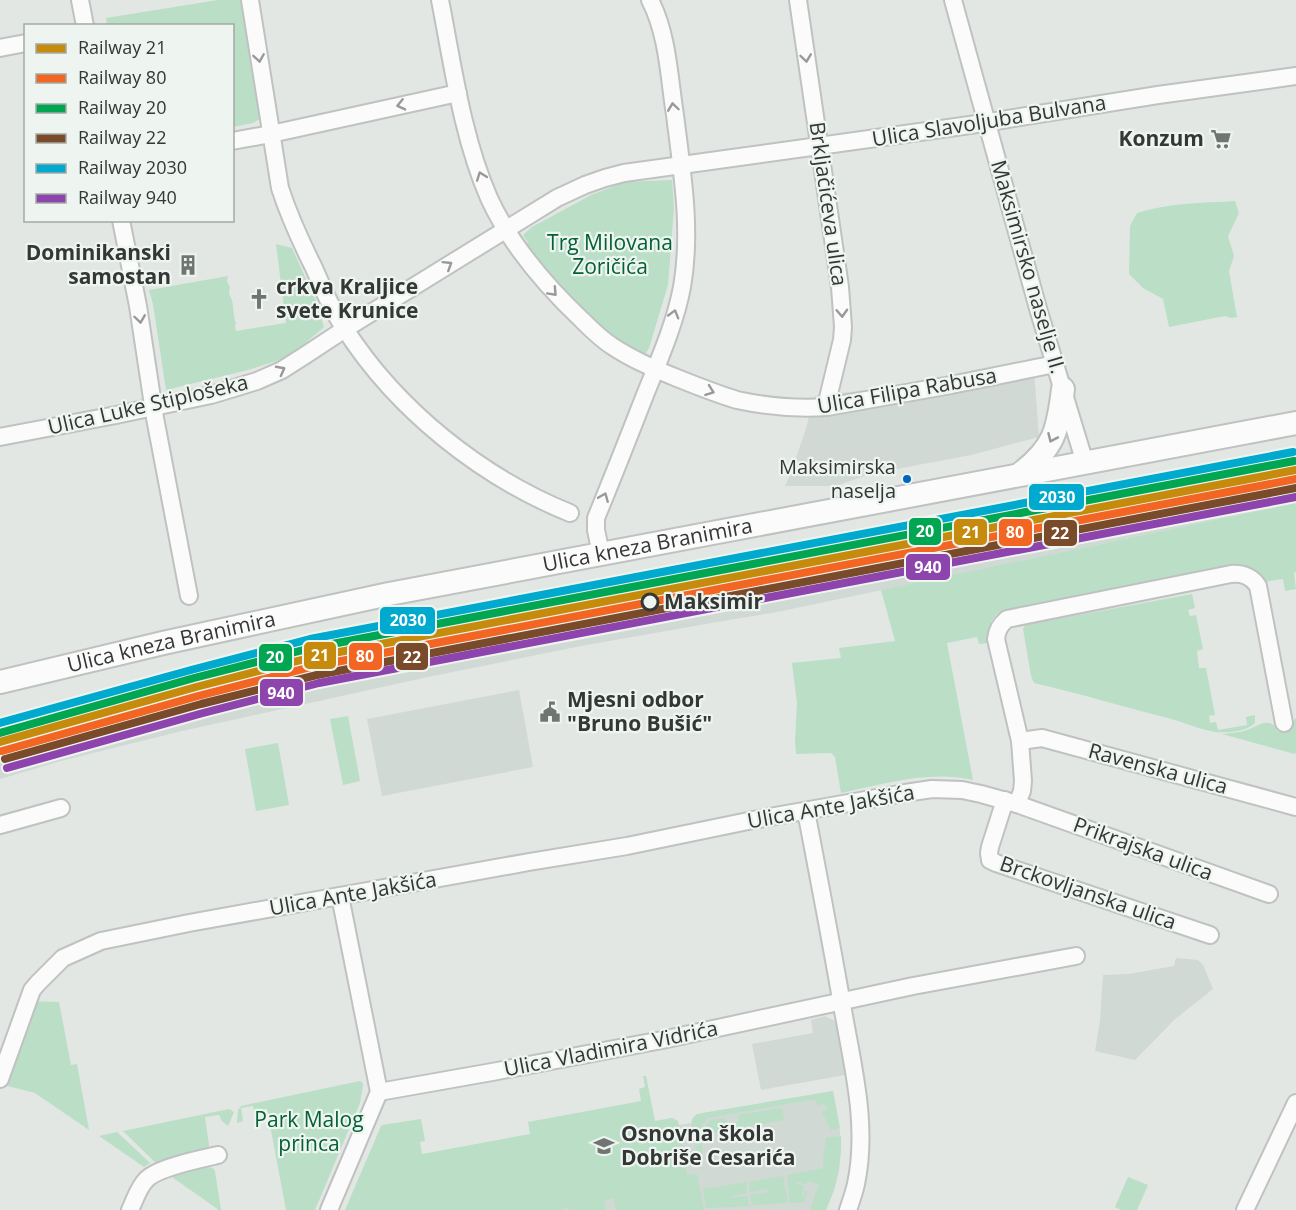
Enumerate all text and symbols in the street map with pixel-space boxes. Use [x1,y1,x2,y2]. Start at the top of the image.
legend [24,24,234,222]
text: Railway 21 [78,35,166,59]
one-way arrow [252,53,264,62]
one-way arrow [800,53,812,63]
text: Railway 80 [78,65,166,89]
street label: Ulica Slavoljuba Bulvana [870,88,1108,152]
text: Railway 20 [78,95,166,119]
one-way arrow [396,98,406,111]
one-way arrow [668,102,680,112]
street label: Brkljačićeva ulica [804,120,854,288]
place label: Konzum [1119,124,1204,152]
text: Railway 22 [78,125,166,149]
supermarket icon: Konzum [1209,127,1233,151]
text: Railway 2030 [78,155,187,179]
street label: Maksimirsko naselje II. [985,157,1073,377]
one-way arrow [475,171,488,182]
text: Railway 940 [78,185,177,209]
park label: Trg Milovana Zoričića [547,228,673,280]
place label: Dominikanski samostan [26,238,171,290]
building icon: Dominikanski samostan [176,253,200,277]
one-way arrow [442,260,452,272]
place label: crkva Kraljice svete Krunice [276,272,418,324]
one-way arrow [546,285,557,296]
church icon: crkva Kraljice svete Krunice [247,287,271,311]
one-way arrow [667,309,679,320]
one-way arrow [836,309,849,318]
one-way arrow [133,315,145,324]
street label: Ulica Filipa Rabusa [815,360,999,420]
one-way arrow [274,366,285,377]
street label: Ulica Luke Stiplošeka [45,367,251,441]
one-way arrow [704,384,715,396]
one-way arrow [1047,432,1059,443]
place label: Maksimirska naselja [779,453,896,504]
marker: Maksimirska naselja [901,473,913,485]
line badge: 2030 [1028,483,1085,511]
text: 2030 [1039,486,1075,508]
one-way arrow [597,493,610,503]
street label: Ulica kneza Branimira [540,511,755,578]
line badge: 20 [908,517,942,546]
line badge: 21 [953,518,988,546]
line badge: 80 [998,518,1033,547]
line badge: 22 [1043,519,1078,547]
text: 20 [916,520,934,542]
text: 21 [962,521,980,543]
text: 80 [1006,521,1024,543]
text: 22 [1051,522,1069,544]
line badge: 940 [905,553,951,581]
text: 940 [914,556,942,578]
place label: Maksimir [664,587,763,615]
marker: Maksimir [641,593,659,611]
street label: Ulica kneza Branimira [64,604,278,678]
line badge: 2030 [379,606,436,635]
text: 2030 [390,609,426,631]
line badge: 21 [303,641,337,670]
line badge: 80 [348,642,383,671]
line badge: 22 [395,642,429,671]
line badge: 20 [258,643,293,672]
text: 21 [311,644,329,666]
text: 80 [356,645,374,667]
text: 20 [266,646,284,668]
text: 22 [403,646,421,668]
line badge: 940 [259,678,304,707]
text: 940 [267,682,295,704]
place label: Mjesni odbor "Bruno Bušić" [567,685,712,737]
public building icon: Mjesni odbor "Bruno Bušić" [538,700,562,724]
street label: Ravenska ulica [1085,736,1231,800]
street label: Ulica Ante Jakšića [745,778,917,835]
street label: Prikrajska ulica [1070,810,1217,886]
street label: Brckovljanska ulica [996,849,1180,935]
street label: Ulica Ante Jakšića [267,865,439,922]
street label: Ulica Vladimira Vidrića [501,1014,720,1083]
park label: Park Malog princa [254,1105,364,1157]
place label: Osnovna škola Dobriše Cesarića [621,1119,795,1171]
school or university icon: Osnovna škola Dobriše Cesarića [592,1134,616,1158]

